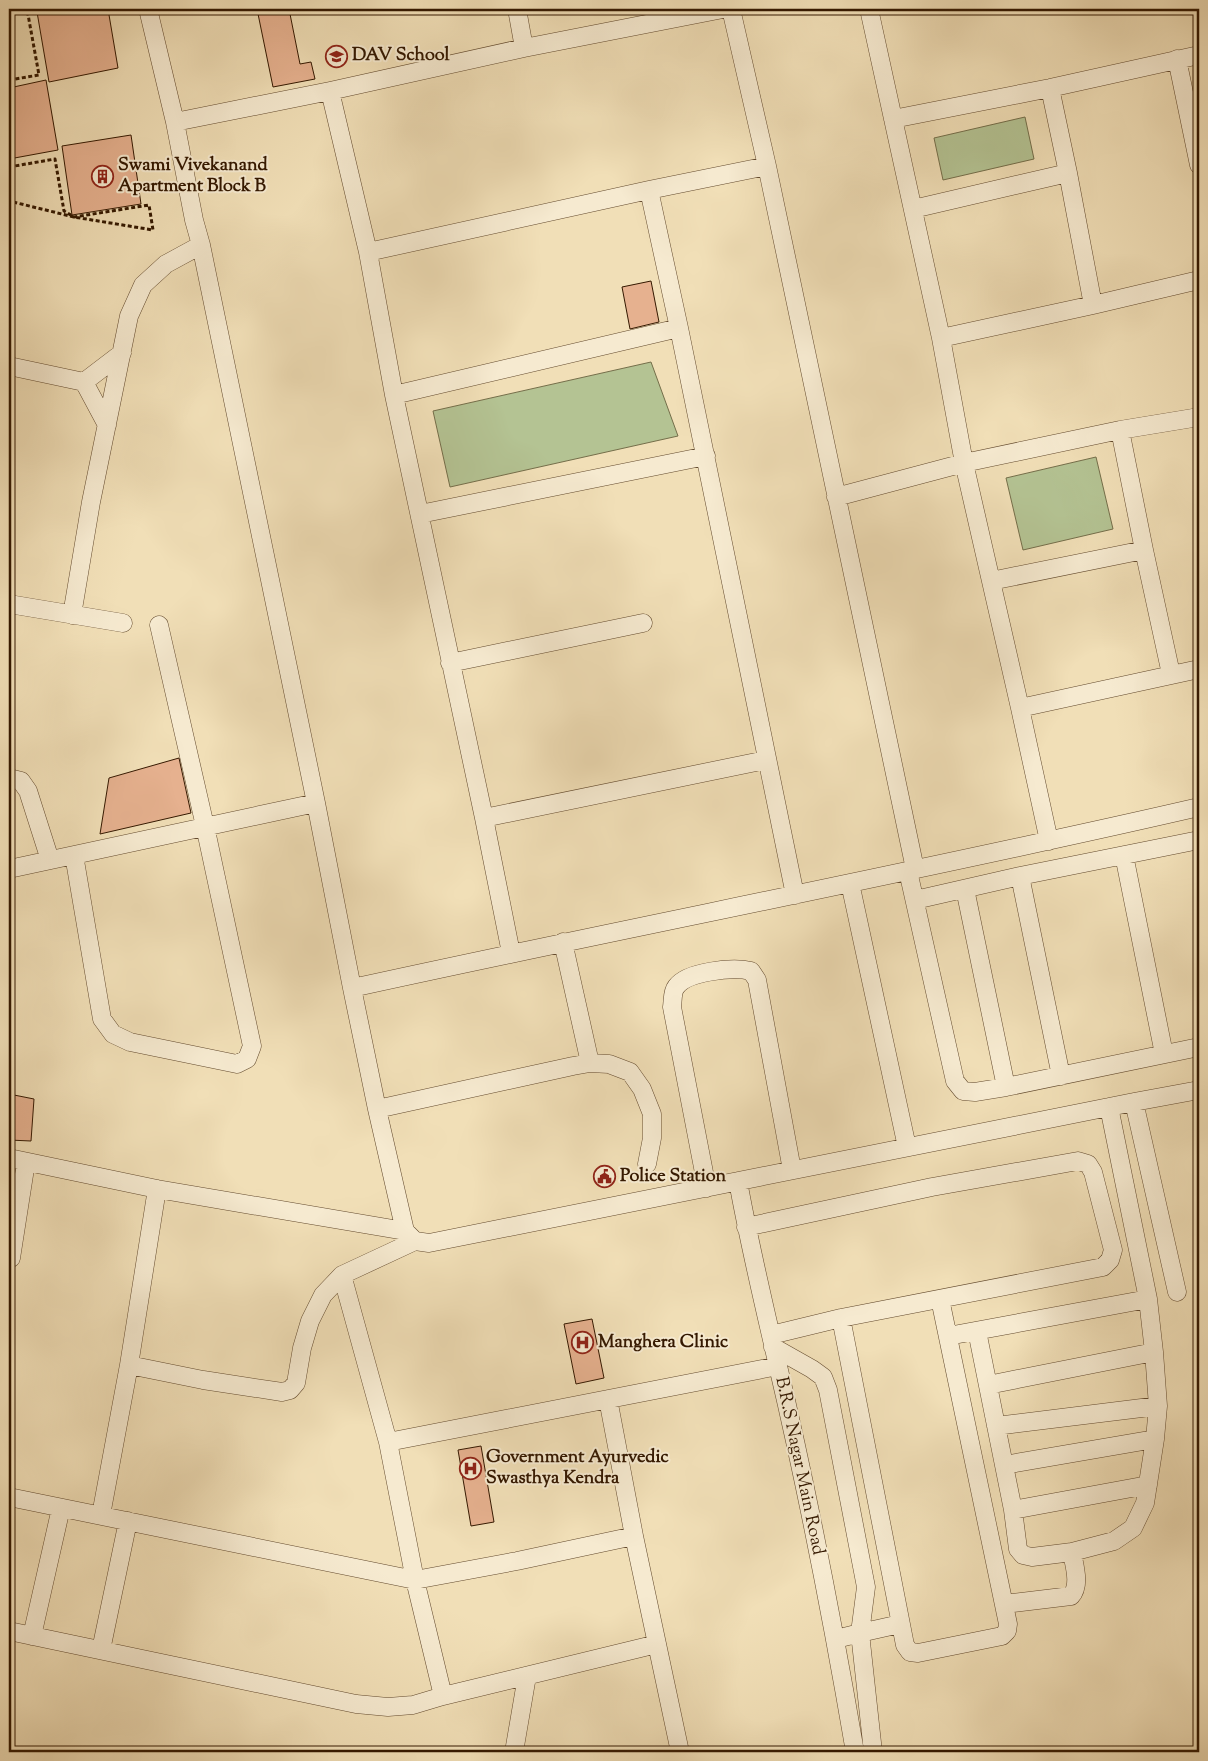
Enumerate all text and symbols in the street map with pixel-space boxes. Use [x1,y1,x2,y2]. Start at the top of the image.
place label: DAV School [352,43,451,69]
school or university icon: DAV School [324,44,348,68]
place label: Swami Vivekanand Apartment Block B [118,153,268,200]
building icon: Swami Vivekanand Apartment Block B [90,164,114,188]
place label: Police Station [620,1164,727,1190]
public building icon: Police Station [592,1165,616,1189]
place label: Manghera Clinic [598,1330,729,1356]
hospital icon: Manghera Clinic [570,1331,594,1355]
street label: B.R.S Nagar Main Road [767,1374,831,1558]
place label: Government Ayurvedic Swasthya Kendra [486,1445,669,1492]
hospital icon: Government Ayurvedic Swasthya Kendra [458,1456,482,1480]

